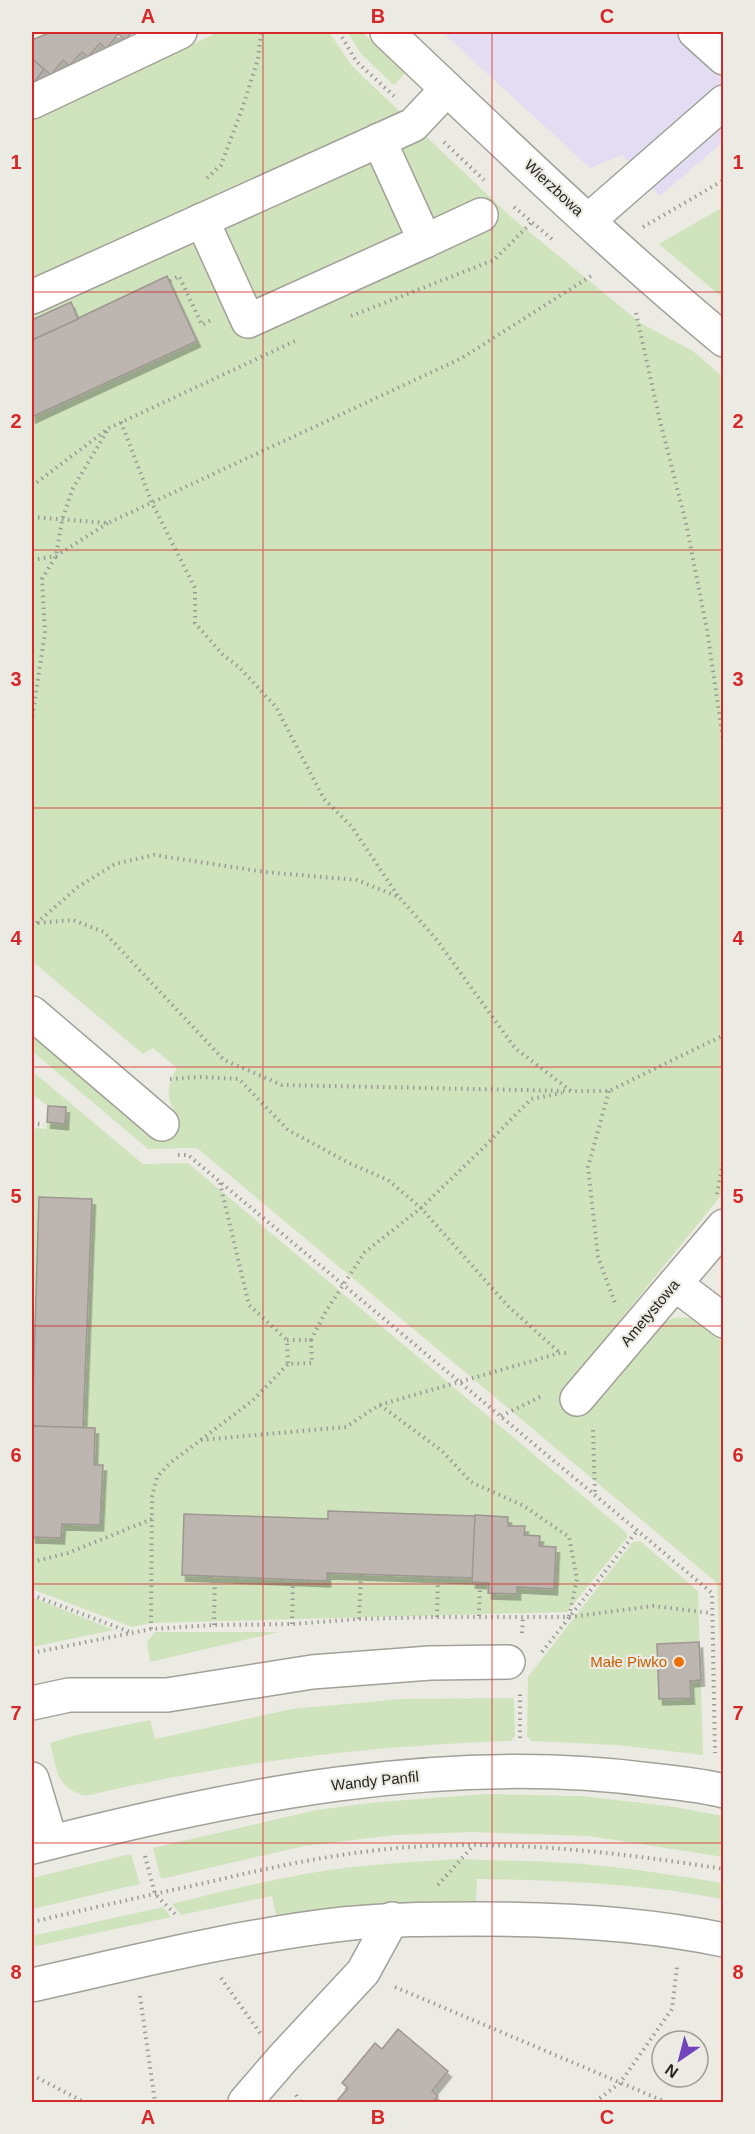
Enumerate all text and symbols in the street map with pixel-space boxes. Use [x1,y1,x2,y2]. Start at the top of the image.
text: A [141,5,155,27]
text: B [371,5,385,27]
text: C [600,5,614,27]
text: 1 [10,151,22,173]
text: 1 [732,151,744,173]
street label: Wierzbowa [521,156,588,220]
text: 2 [10,410,22,432]
text: 2 [732,410,744,432]
text: 3 [10,668,22,690]
text: 3 [732,668,744,690]
text: 4 [10,927,22,949]
text: 4 [732,927,744,949]
text: 5 [10,1185,22,1207]
text: 5 [732,1185,744,1207]
street label: Ametystowa [617,1275,683,1349]
text: 6 [10,1444,22,1466]
text: 6 [732,1444,744,1466]
place label: Małe Piwko [590,1653,667,1670]
marker: Małe Piwko [672,1655,686,1669]
text: 7 [10,1702,22,1724]
text: 7 [732,1702,744,1724]
street label: Wandy Panfil [330,1767,420,1794]
text: 8 [10,1961,22,1983]
text: 8 [732,1961,744,1983]
north arrow [650,2029,710,2089]
text: N [662,2061,681,2081]
text: A [141,2106,155,2128]
text: B [371,2106,385,2128]
text: C [600,2106,614,2128]

